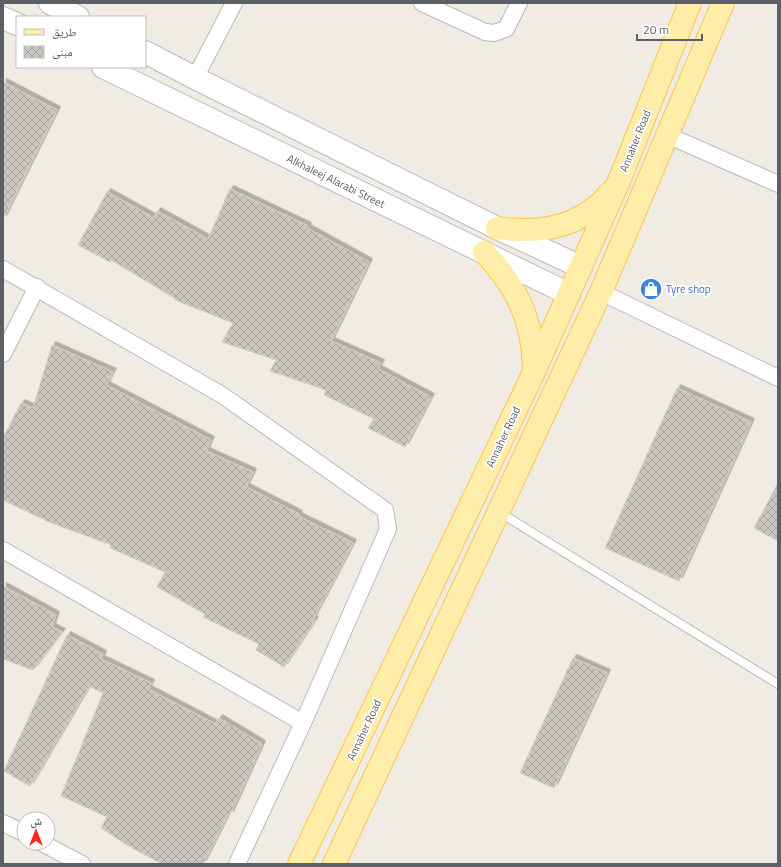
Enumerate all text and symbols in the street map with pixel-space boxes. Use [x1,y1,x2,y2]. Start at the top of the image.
legend [16,16,146,68]
scale bar [637,16,702,42]
text: 20 m [643,20,669,39]
text: طريق [52,22,77,41]
text: مبنى [52,42,73,61]
street label: Annaher Road [615,108,655,174]
street label: Alkhaleej Alarabi Street [284,150,388,212]
shop icon: Tyre shop [638,276,664,302]
place label: Tyre shop [666,281,711,297]
street label: Annaher Road [482,404,524,470]
street label: Annaher Road [343,697,385,763]
north arrow [16,811,56,851]
text: ش [30,813,42,829]

